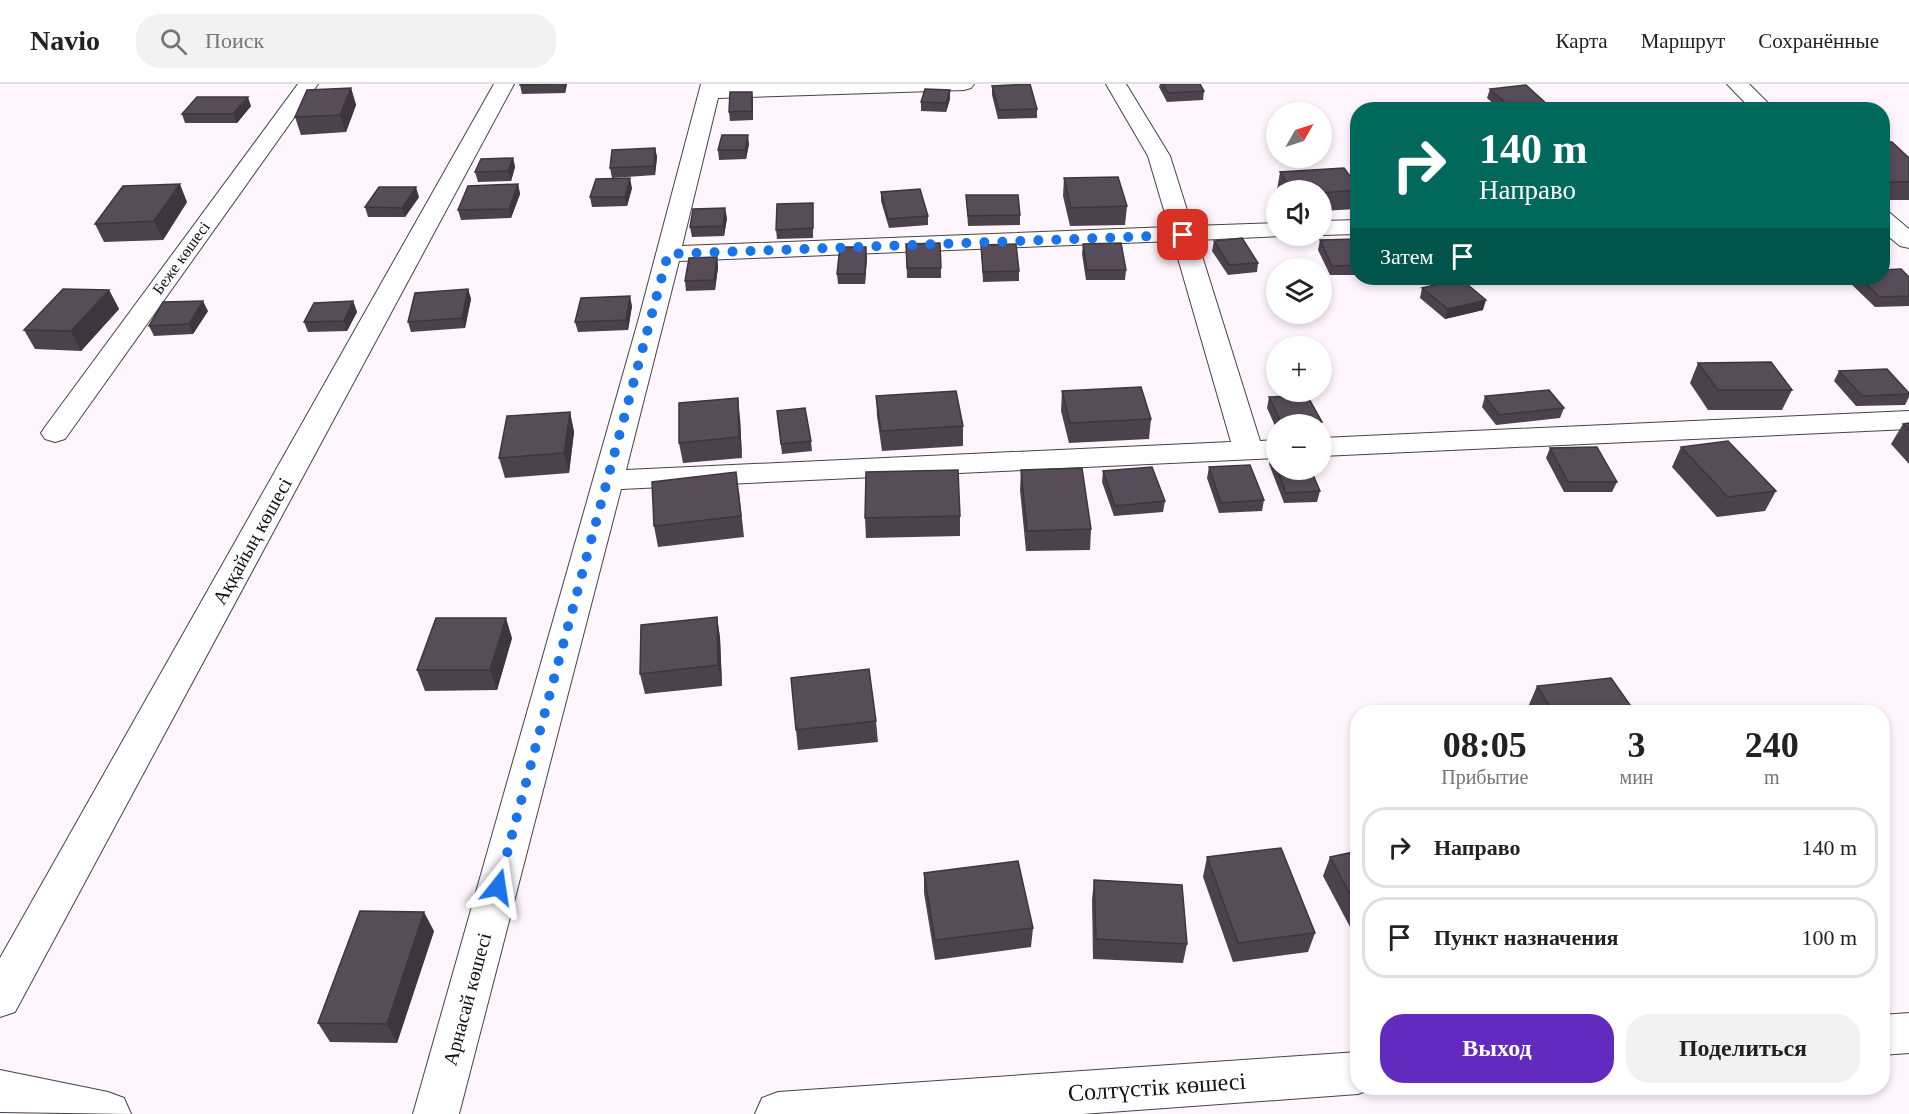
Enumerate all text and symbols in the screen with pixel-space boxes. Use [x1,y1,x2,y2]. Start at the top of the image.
search box [136,14,556,68]
text: Navio [30,25,100,56]
icon: search [157,25,190,58]
text: Поиск [205,28,264,53]
text: Карта [1556,29,1608,53]
text: Маршрут [1641,29,1725,53]
text: Сохранённые [1758,29,1879,53]
north arrow [1266,102,1332,168]
map controls [1266,102,1332,480]
icon: right [1380,126,1458,204]
text: 140 m [1479,126,1588,172]
text: Направо [1479,175,1576,205]
button: sound [1266,180,1332,246]
pin [1157,209,1208,260]
street label: Беже көшесі [149,218,213,298]
icon: arrive [1166,218,1199,251]
icon: arrive [1446,240,1479,273]
text: Затем [1380,244,1434,269]
button: layers [1266,258,1332,324]
button: + [1266,336,1332,402]
button: − [1266,414,1332,480]
street label: Аққайың көшесі [208,473,297,609]
text: 08:05 [1443,725,1527,765]
text: 3 [1628,725,1646,765]
text: 240 [1745,725,1799,765]
text: Прибытие [1441,766,1528,788]
text: мин [1620,766,1654,788]
text: m [1764,766,1780,788]
icon: right [1383,831,1416,864]
text: Направо [1434,835,1520,860]
text: 140 m [1801,835,1857,860]
position arrow [466,855,530,919]
icon: arrive [1383,921,1416,954]
text: Пункт назначения [1434,925,1619,950]
text: 100 m [1801,925,1857,950]
street label: Арнасай көшесі [439,930,496,1068]
button: Выход [1380,1014,1614,1083]
button: Поделиться [1626,1014,1860,1083]
street label: Солтүстік көшесі [1067,1068,1247,1106]

